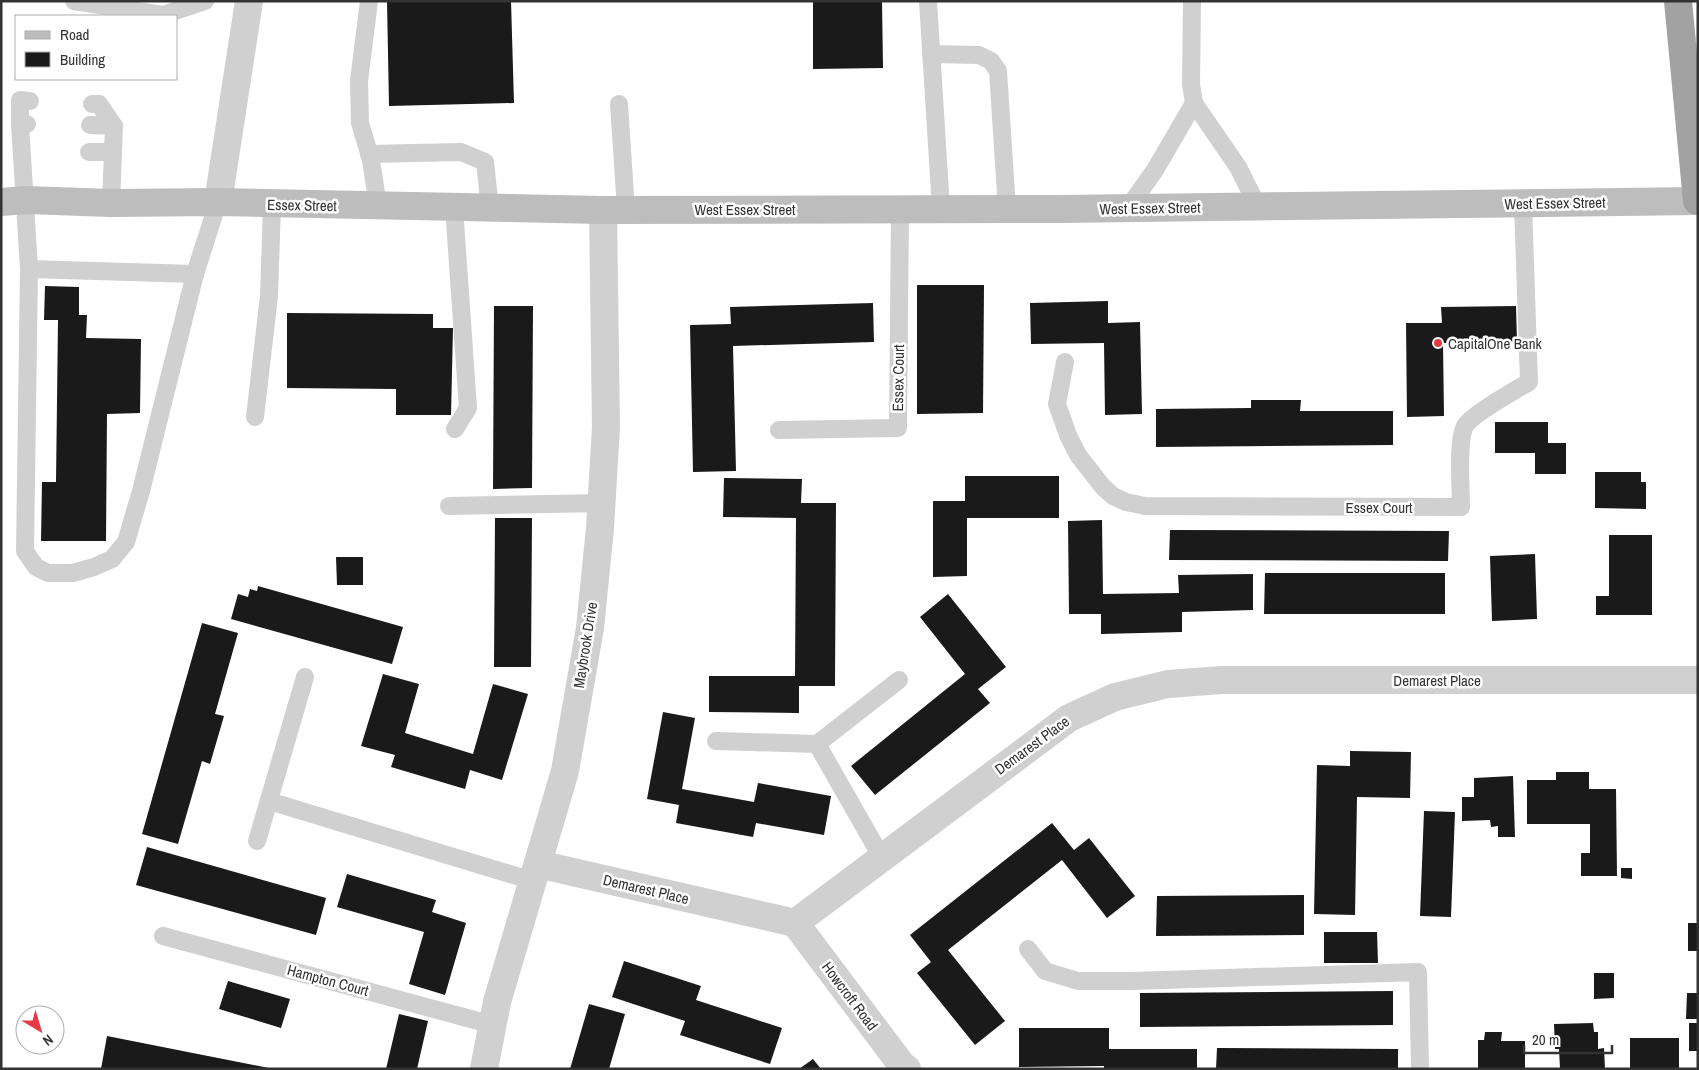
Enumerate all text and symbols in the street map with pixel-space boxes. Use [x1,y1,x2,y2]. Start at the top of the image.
legend [15,15,178,80]
text: Road [60,24,89,45]
text: Building [60,49,105,70]
street label: West Essex Street [1504,192,1606,214]
street label: Essex Street [267,194,338,216]
street label: West Essex Street [1099,197,1201,219]
street label: West Essex Street [695,199,796,220]
place label: CapitalOne Bank [1448,333,1543,354]
marker: CapitalOne Bank [1432,337,1444,349]
street label: Essex Court [887,344,909,412]
street label: Essex Court [1346,497,1413,518]
street label: Maybrook Drive [568,600,602,690]
street label: Demarest Place [1393,670,1481,691]
street label: Demarest Place [990,711,1074,779]
street label: Demarest Place [601,869,691,909]
street label: Howcroft Road [817,957,883,1035]
street label: Hampton Court [285,959,372,1001]
north arrow [15,1005,65,1055]
scale bar [1524,1022,1612,1054]
text: 20 m [1532,1029,1559,1050]
text: N [39,1031,57,1050]

